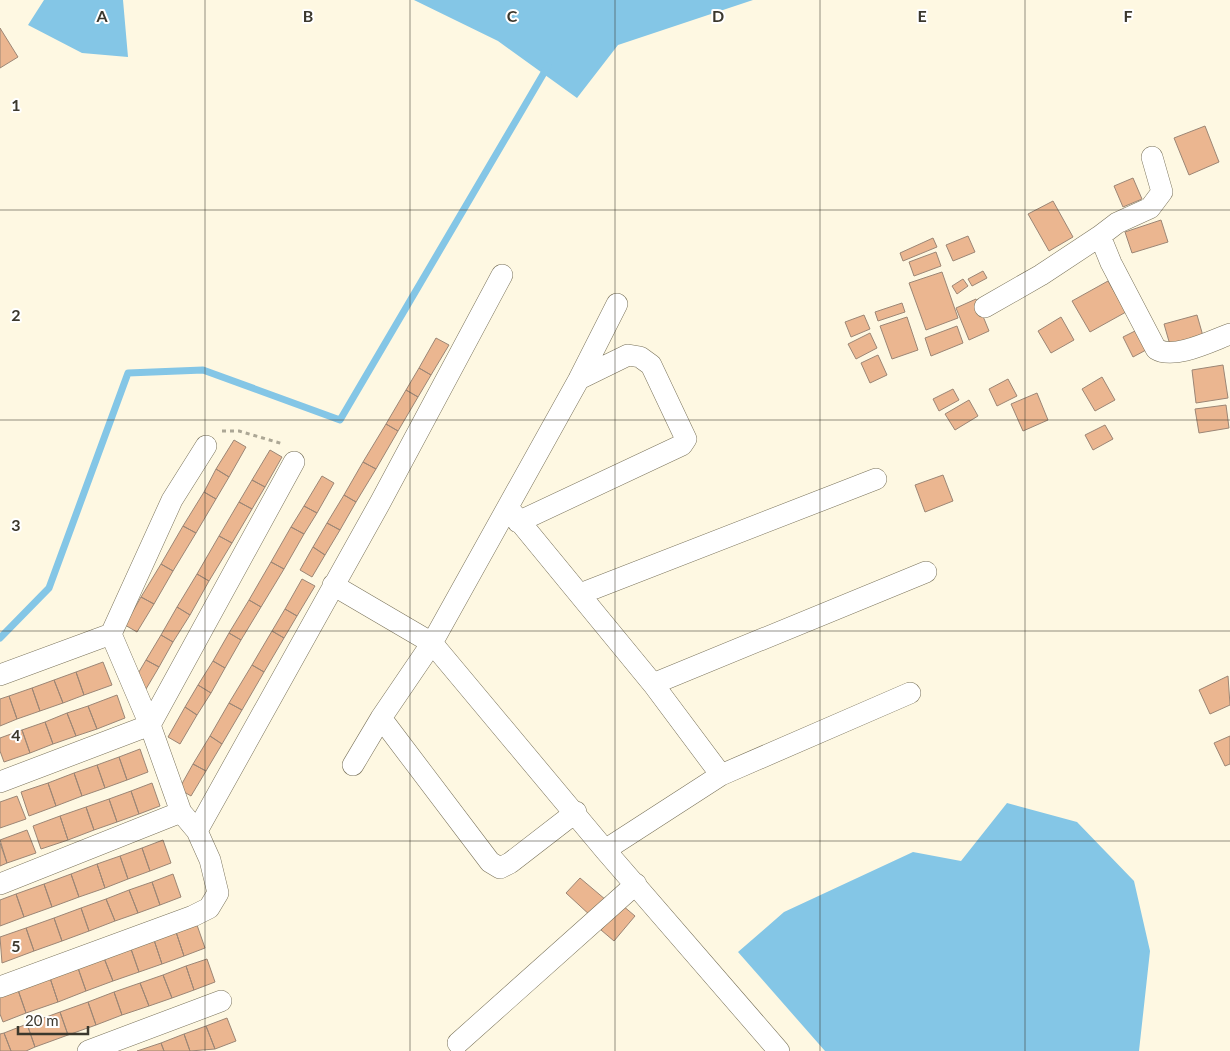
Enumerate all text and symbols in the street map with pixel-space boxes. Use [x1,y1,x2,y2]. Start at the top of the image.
text: A [95,6,108,25]
text: B [303,6,313,25]
text: C [507,6,518,25]
text: D [712,6,724,25]
text: E [917,6,927,25]
text: F [1123,6,1133,25]
text: 1 [11,95,21,114]
text: 2 [11,305,21,324]
text: 3 [11,515,21,534]
text: 4 [11,725,21,744]
text: 5 [11,936,21,955]
scale bar [18,1004,88,1036]
text: 20 m [25,1011,59,1029]

